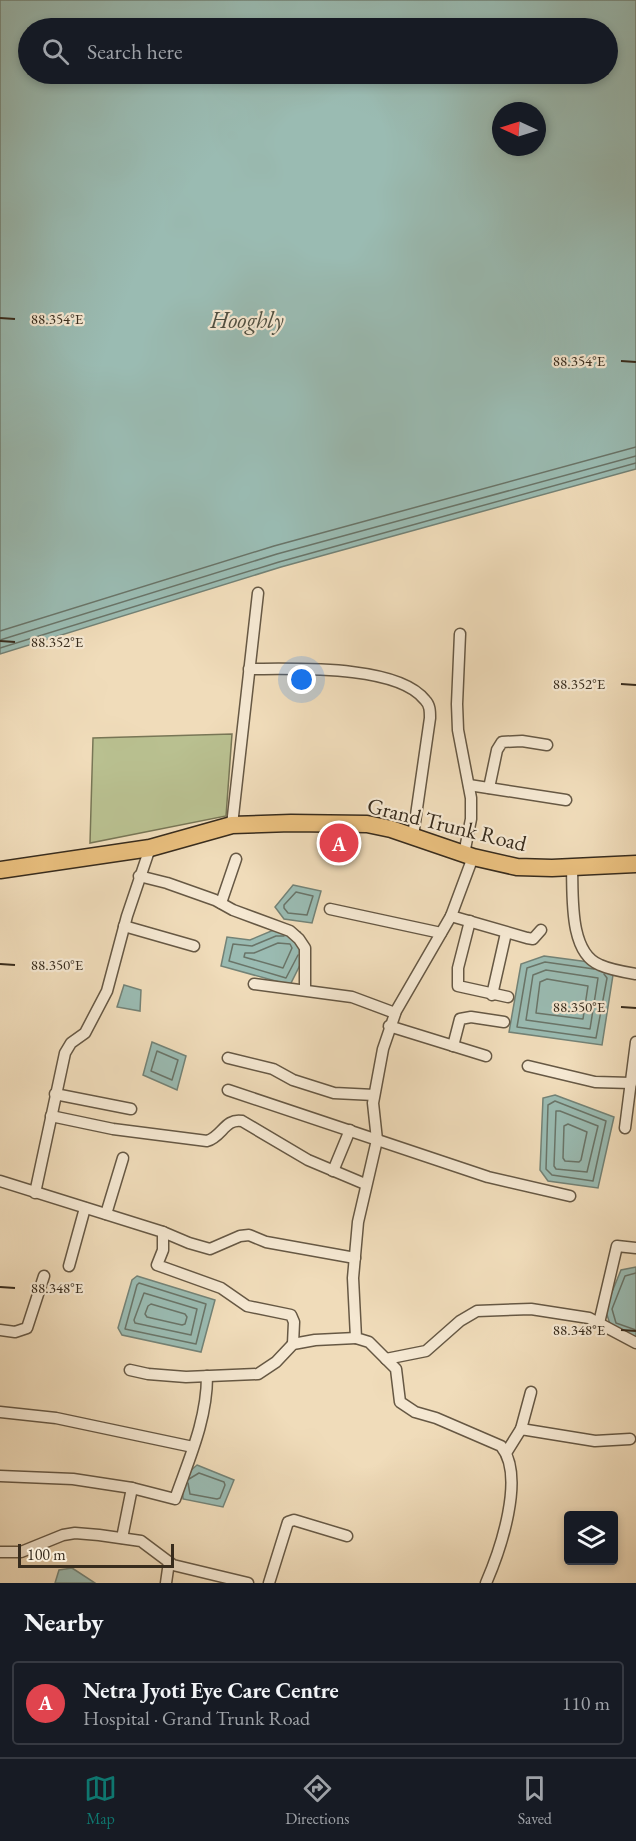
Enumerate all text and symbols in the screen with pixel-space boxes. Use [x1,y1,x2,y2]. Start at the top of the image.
search box [18,18,618,84]
icon: search [39,35,72,68]
text: Search here [87,37,182,66]
north arrow [492,102,546,156]
water label: Hooghly [209,304,284,335]
text: 88.354°E [31,309,84,328]
text: 88.354°E [553,351,606,370]
text: 88.352°E [31,632,84,651]
your location [287,665,316,694]
text: 88.352°E [553,674,606,693]
street label: Grand Trunk Road [364,791,530,859]
pin: A [320,820,358,866]
text: 88.350°E [31,955,84,974]
text: 88.350°E [553,997,606,1016]
text: 88.348°E [31,1278,84,1297]
text: 88.348°E [553,1320,606,1339]
map controls [564,1511,618,1565]
button: layers [564,1511,618,1565]
scale bar [18,1541,174,1568]
text: 100 m [27,1544,66,1565]
text: Nearby [24,1605,104,1639]
text: Netra Jyoti Eye Care Centre [83,1676,339,1705]
text: A [38,1690,53,1716]
text: 110 m [562,1690,610,1716]
text: Hospital · Grand Trunk Road [83,1705,310,1731]
tab: Map [84,1772,117,1829]
tab: Directions [285,1772,350,1829]
tab: Saved [518,1772,552,1829]

